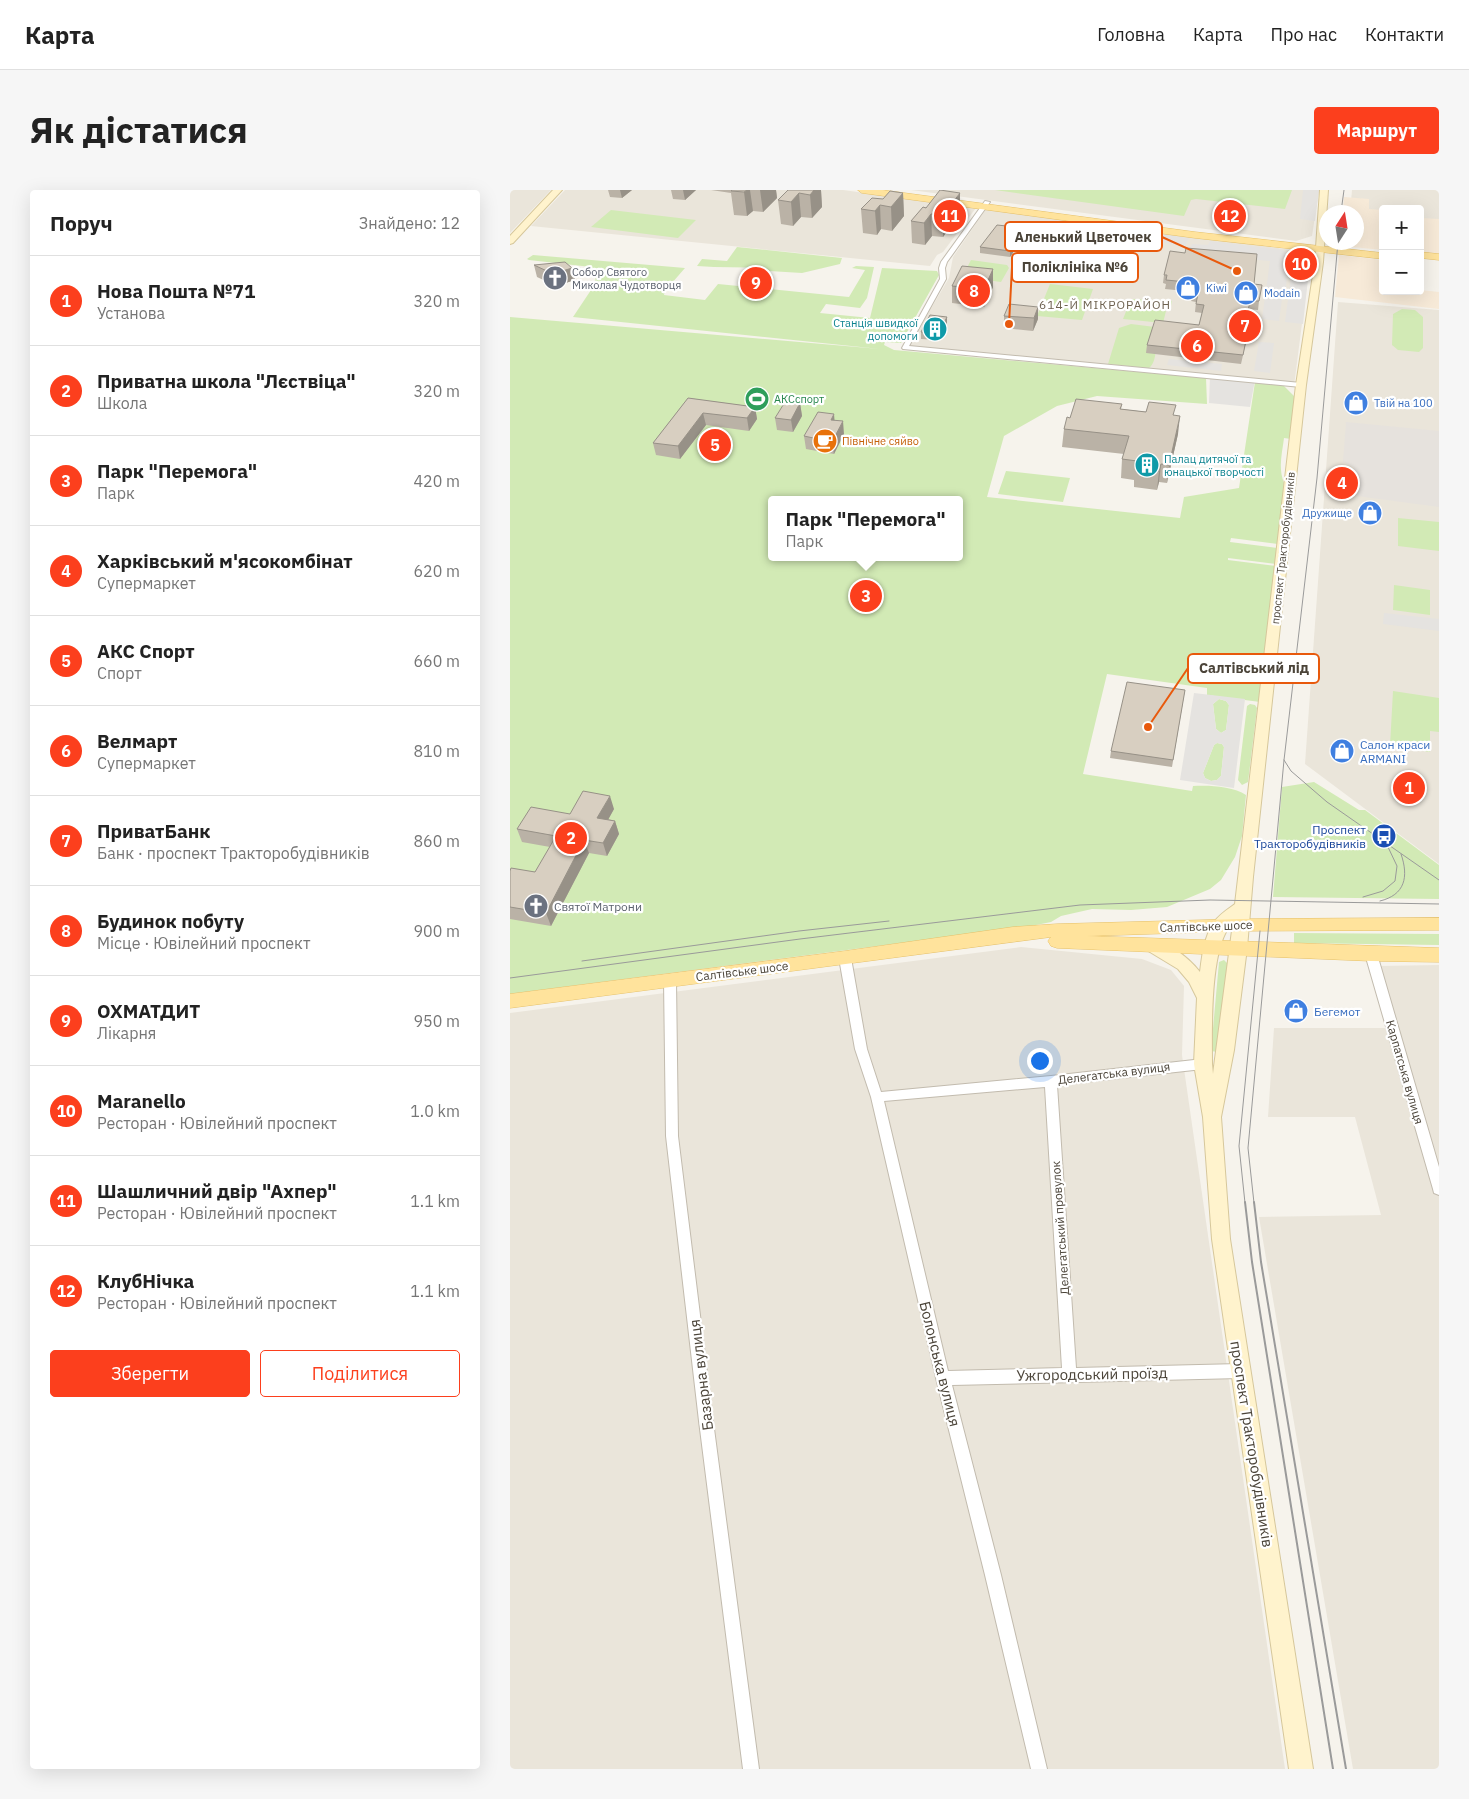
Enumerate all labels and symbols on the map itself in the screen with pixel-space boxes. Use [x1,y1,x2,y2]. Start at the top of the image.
pin: 11 [934,197,966,235]
pin: 12 [1214,197,1246,235]
north arrow [1319,205,1364,250]
callout: Аленький Цветочек [1005,222,1162,251]
text: Аленький Цветочек [1015,228,1151,246]
pin: 10 [1285,245,1317,283]
callout: Поліклініка №6 [1012,253,1138,282]
text: Поліклініка №6 [1022,258,1128,276]
pin: 9 [740,264,772,302]
church icon: Собор Святого Миколая Чудотворця [542,265,568,291]
place label: Собор Святого Миколая Чудотворця [572,265,681,292]
pin: 8 [958,272,990,310]
shop icon: Kiwi [1175,275,1201,301]
shop icon: Modain [1233,280,1259,306]
place label: Kiwi [1206,281,1227,295]
place label: Modain [1264,286,1300,300]
district label: 614-Й МІКРОРАЙОН [1039,297,1171,312]
pin: 7 [1229,307,1261,345]
place label: Станція швидкої допомоги [833,316,918,343]
building icon: Станція швидкої допомоги [922,316,948,342]
pin: 6 [1181,327,1213,365]
sports icon: АКСспорт [744,386,770,412]
shop icon: Твій на 100 [1343,390,1369,416]
place label: АКСспорт [774,392,824,406]
place label: Твій на 100 [1374,396,1433,410]
pin: 5 [699,426,731,464]
cafe icon: Північне сяйво [812,428,838,454]
place label: Північне сяйво [842,434,919,448]
building icon: Палац дитячої та юнацької творчості [1134,452,1160,478]
place label: Палац дитячої та юнацької творчості [1164,452,1264,479]
pin: 4 [1326,464,1358,502]
street label: проспект Тракторобудівників [1268,471,1298,625]
shop icon: Дружище [1357,500,1383,526]
place label: Дружище [1302,506,1352,520]
pin: 3 [850,577,882,615]
callout: Салтівський лід [1188,654,1319,683]
text: Салтівський лід [1199,659,1309,677]
place label: Салон краси ARMANI [1360,737,1430,766]
shop icon: Салон краси ARMANI [1329,738,1355,764]
pin: 1 [1393,769,1425,807]
pin: 2 [555,819,587,857]
place label: Проспект Тракторобудівників [1254,822,1366,851]
bus stop icon: Проспект Тракторобудівників [1371,823,1397,849]
church icon: Святої Матрони [523,893,549,919]
place label: Святої Матрони [554,899,642,914]
street label: Салтівське шосе [1159,917,1253,935]
street label: Салтівське шосе [695,958,790,984]
shop icon: Бегемот [1283,998,1309,1024]
place label: Бегемот [1314,1004,1361,1019]
street label: Карпатська вулиця [1383,1018,1427,1126]
your location [1027,1048,1053,1074]
street label: Делегатська вулиця [1057,1059,1171,1087]
street label: Делегатський провулок [1048,1160,1072,1295]
street label: Болонська вулиця [915,1299,965,1429]
street label: Базарна вулиця [685,1318,717,1432]
street label: проспект Тракторобудівників [1226,1339,1278,1549]
street label: Ужгородський проїзд [1016,1363,1168,1385]

